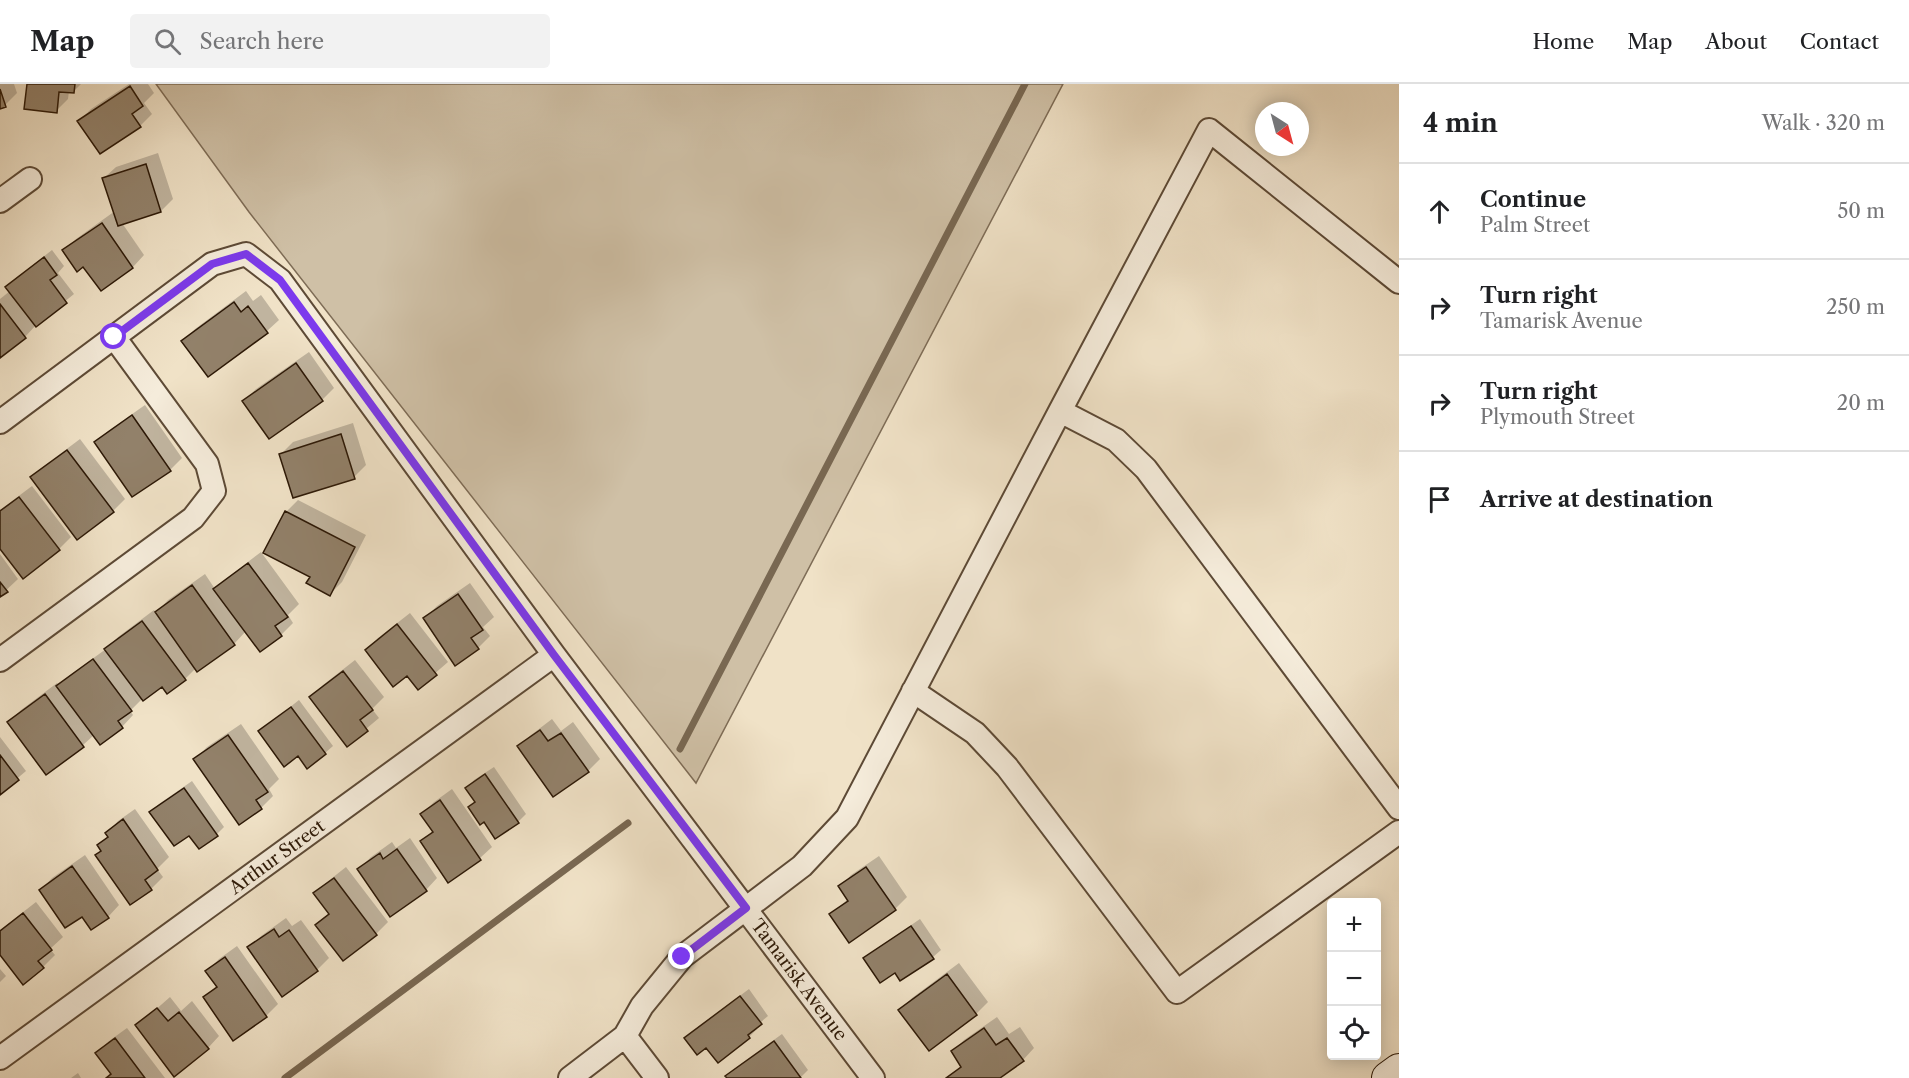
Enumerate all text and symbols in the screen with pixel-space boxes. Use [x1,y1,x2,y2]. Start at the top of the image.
search box [130,14,550,68]
text: Map [30,24,94,58]
icon: search [151,25,184,58]
text: Search here [199,28,324,55]
text: Home [1533,29,1594,54]
text: Map [1627,29,1672,54]
text: About [1705,29,1767,54]
text: Contact [1800,29,1879,54]
north arrow [1255,102,1309,156]
text: 4 min [1423,107,1498,139]
text: Walk · 320 m [1762,111,1885,135]
text: Continue [1480,186,1586,213]
icon: ahead [1423,195,1456,228]
text: 50 m [1838,199,1885,223]
text: Palm Street [1480,213,1590,237]
text: Turn right [1480,282,1598,309]
icon: right [1423,291,1456,324]
text: 250 m [1826,295,1885,319]
text: Tamarisk Avenue [1480,309,1643,333]
route start [100,323,126,349]
text: Turn right [1480,378,1598,405]
icon: right [1423,387,1456,420]
text: 20 m [1837,391,1885,415]
text: Plymouth Street [1480,405,1635,429]
icon: arrive [1423,483,1456,516]
text: Arrive at destination [1480,486,1713,513]
street label: Arthur Street [224,815,330,900]
map controls [1327,898,1381,1060]
button: + [1327,898,1381,952]
street label: Tamarisk Avenue [746,915,852,1045]
route end [668,943,694,969]
button: − [1327,952,1381,1006]
button: locate [1327,1006,1381,1060]

